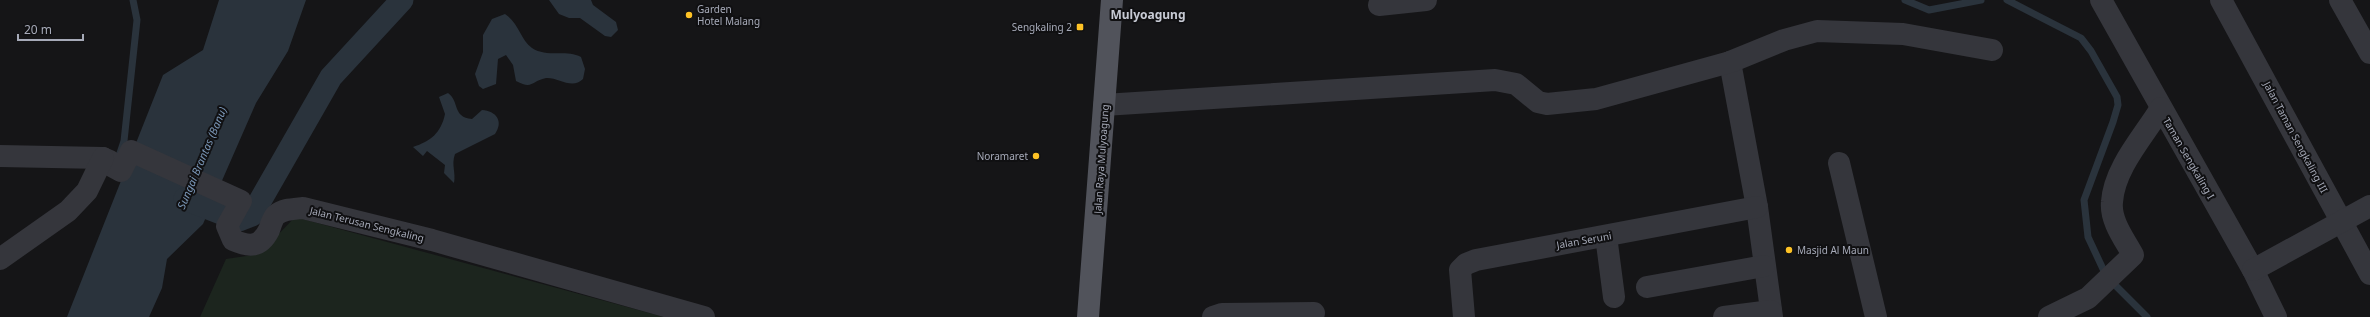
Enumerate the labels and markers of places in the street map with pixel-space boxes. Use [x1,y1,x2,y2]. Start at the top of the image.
place label: Garden Hotel Malang [697,2,760,28]
marker: Garden Hotel Malang [684,10,694,20]
place label: Sengkaling 2 [1012,20,1072,34]
marker: Sengkaling 2 [1075,22,1085,32]
place label: Noramaret [977,149,1028,163]
marker: Noramaret [1031,151,1041,161]
place label: Masjid Al Maun [1797,243,1869,257]
marker: Masjid Al Maun [1784,245,1794,255]

